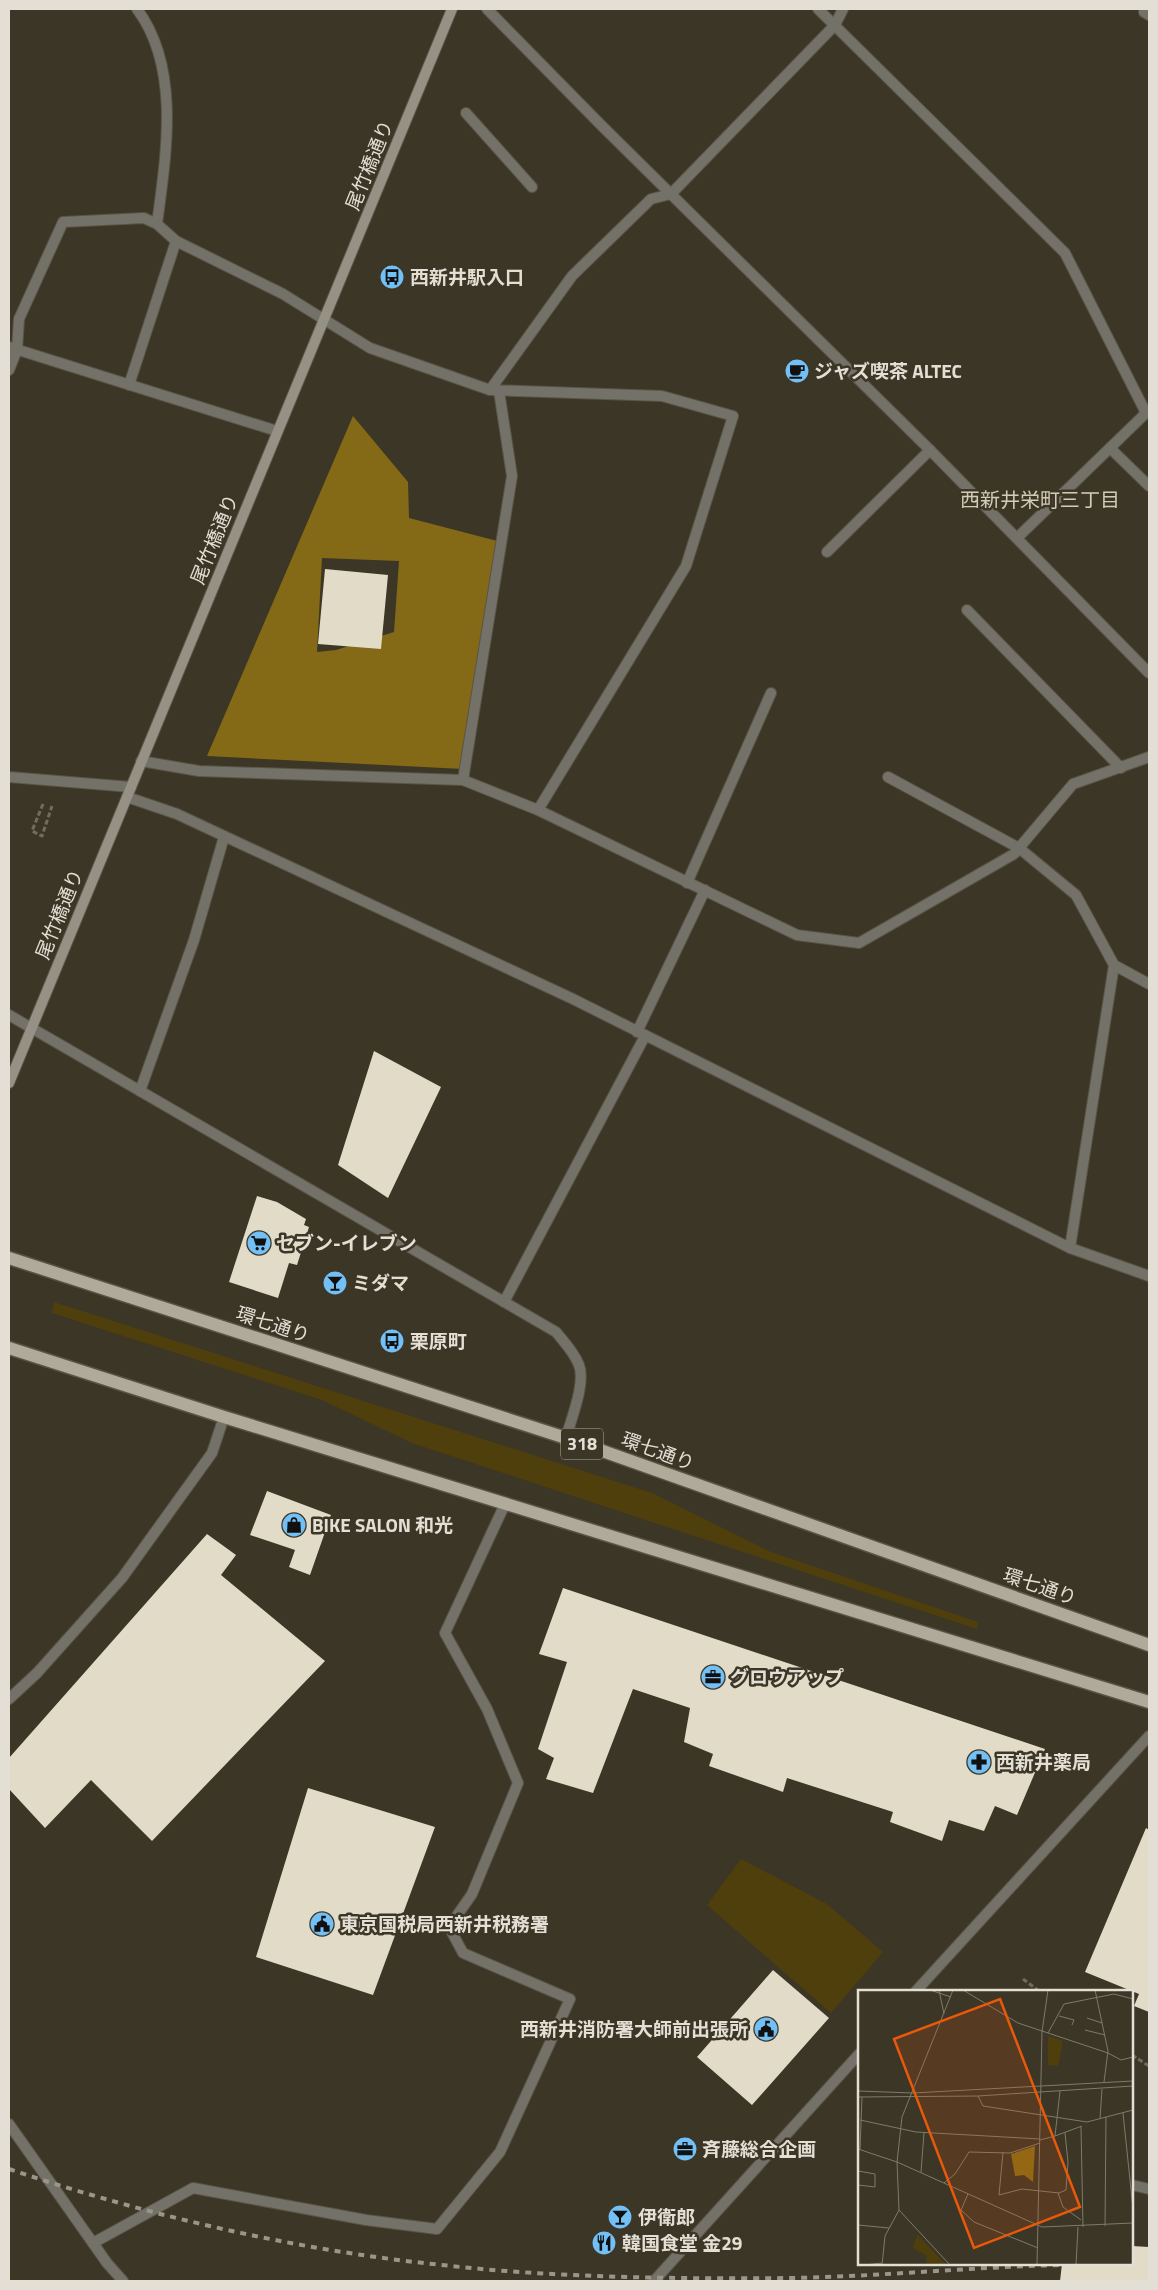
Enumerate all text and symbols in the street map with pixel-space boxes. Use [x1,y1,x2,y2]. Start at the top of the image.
street label: 尾竹橋通り [337,115,400,214]
place label: 西新井駅入口 [410,262,524,291]
bus stop icon: 西新井駅入口 [379,264,405,290]
place label: ジャズ喫茶 ALTEC [814,356,962,385]
cafe icon: ジャズ喫茶 ALTEC [784,358,810,384]
district label: 西新井栄町三丁目 [960,484,1120,515]
street label: 尾竹橋通り [182,489,245,588]
street label: 尾竹橋通り [27,864,90,963]
place label: セブン-イレブン [276,1228,417,1257]
supermarket icon: セブン-イレブン [246,1230,272,1256]
place label: ミダマ [352,1268,409,1297]
bar icon: ミダマ [322,1270,348,1296]
street label: 環七通り [233,1298,314,1349]
place label: 栗原町 [410,1326,467,1355]
bus stop icon: 栗原町 [379,1328,405,1354]
street label: 環七通り [617,1424,699,1477]
road number: 318 [561,1428,603,1460]
place label: BIKE SALON 和光 [312,1510,453,1539]
shop icon: BIKE SALON 和光 [281,1512,307,1538]
street label: 環七通り [1000,1559,1081,1612]
place label: グロウアップ [730,1662,844,1691]
office icon: グロウアップ [700,1664,726,1690]
place label: 西新井薬局 [996,1747,1091,1776]
pharmacy icon: 西新井薬局 [966,1749,992,1775]
place label: 東京国税局西新井税務署 [340,1909,549,1938]
public building icon: 東京国税局西新井税務署 [309,1911,335,1937]
inset map [858,1990,1133,2265]
place label: 西新井消防署大師前出張所 [520,2014,748,2043]
public building icon: 西新井消防署大師前出張所 [753,2016,779,2042]
place label: 斉藤総合企画 [702,2134,816,2163]
office icon: 斉藤総合企画 [672,2136,698,2162]
place label: 伊衛郎 [638,2202,695,2231]
bar icon: 伊衛郎 [607,2204,633,2230]
place label: 韓国食堂 金29 [622,2228,742,2257]
restaurant icon: 韓国食堂 金29 [591,2230,617,2256]

